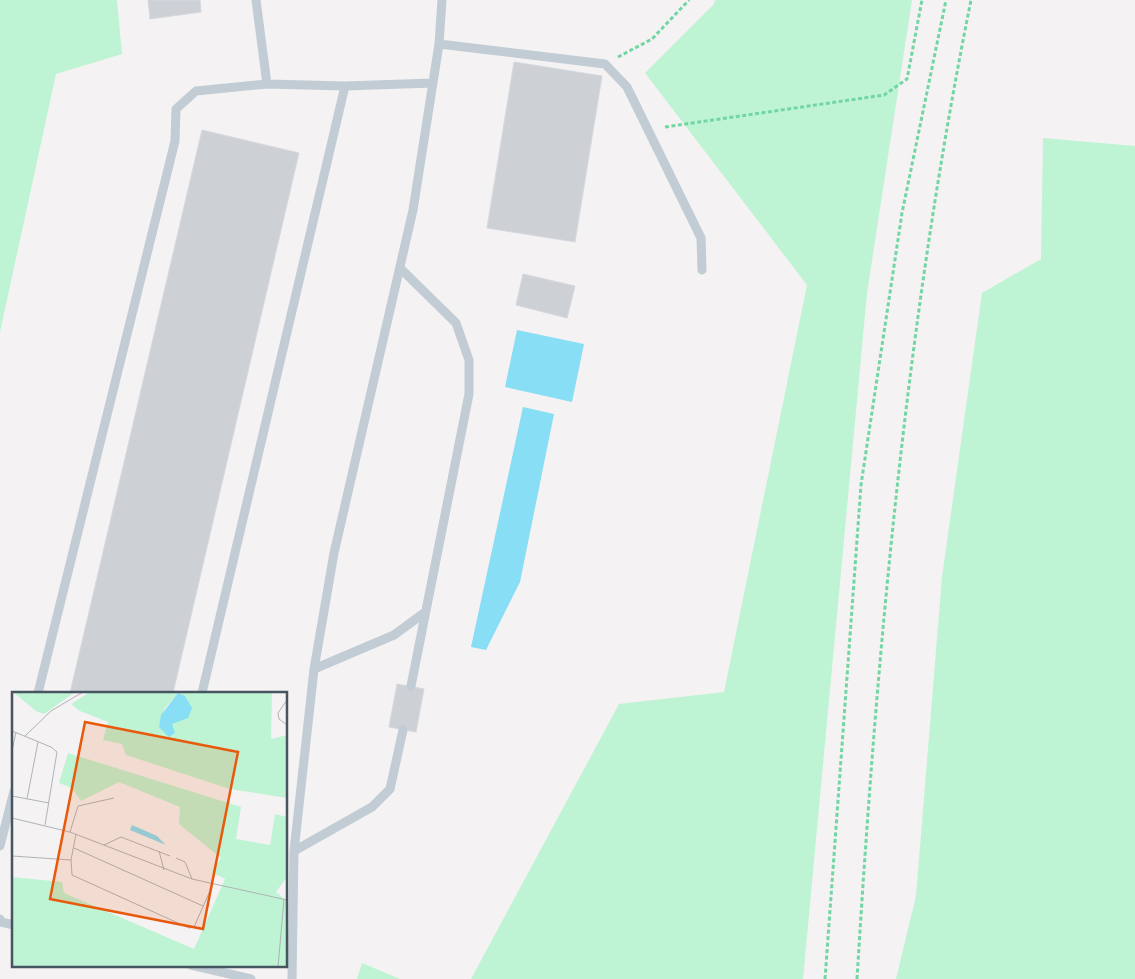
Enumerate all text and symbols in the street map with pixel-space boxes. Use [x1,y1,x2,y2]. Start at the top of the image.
inset map [12,692,288,966]

